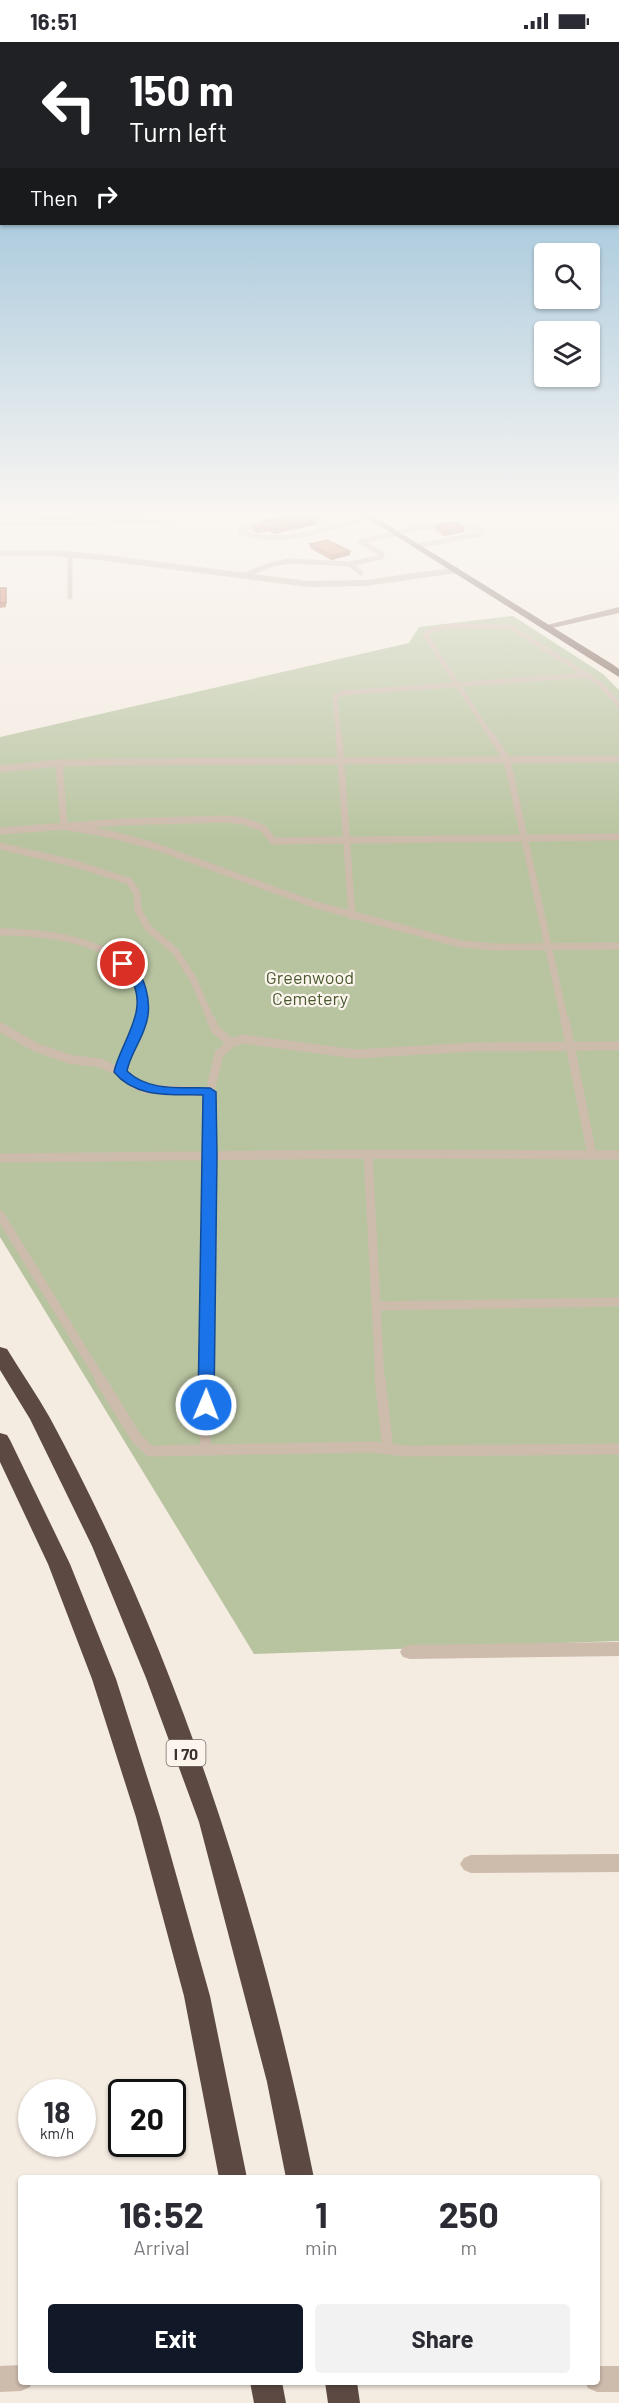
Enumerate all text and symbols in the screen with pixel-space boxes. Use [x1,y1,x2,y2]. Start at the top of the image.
text: 16:51 [30,8,77,34]
text: 150 m [129,64,234,114]
icon: left [30,66,108,144]
text: Turn left [129,115,227,147]
icon: right [90,180,123,213]
text: Then [30,184,78,210]
map controls [534,243,600,387]
button: search [534,243,600,309]
button: layers [534,321,600,387]
pin [97,938,148,989]
icon: arrive [106,947,139,980]
park label: Greenwood Cemetery [266,966,354,1009]
position arrow [174,1373,238,1437]
road number: I 70 [166,1740,206,1766]
speed limit sign: 20 [108,2079,186,2157]
text: 18 [44,2093,70,2129]
text: km/h [40,2124,74,2142]
text: 16:52 [119,2192,204,2235]
text: 1 [315,2192,328,2235]
text: 250 [439,2192,499,2235]
text: Arrival [134,2235,190,2259]
text: min [305,2235,338,2259]
text: m [460,2235,477,2259]
button: Exit [48,2304,303,2373]
button: Share [315,2304,570,2373]

